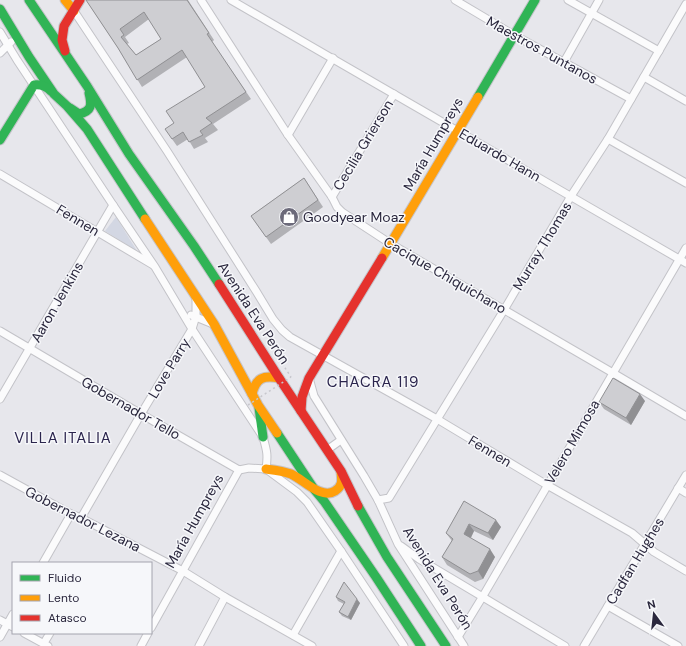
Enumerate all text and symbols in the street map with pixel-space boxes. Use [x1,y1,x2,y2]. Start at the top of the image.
street label: Maestros Puntanos [483,12,601,88]
street label: María Humpreys [399,94,467,194]
street label: Cecilia Grierson [329,96,397,194]
street label: Eduardo Hann [456,124,544,186]
street label: Murray Thomas [508,198,576,294]
street label: Fennen [53,200,103,240]
shop icon: Goodyear Moaz [278,206,300,228]
place label: Goodyear Moaz [303,208,405,226]
street label: Cacique Chiquichano [380,232,510,318]
street label: Aaron Jenkins [27,258,87,346]
street label: Avenida Eva Perón [214,258,294,368]
street label: Love Parry [144,334,194,401]
street label: Gobernador Tello [78,372,184,444]
district label: CHACRA 119 [327,372,419,392]
street label: Velero Mimosa [540,396,604,488]
district label: VILLA ITALIA [14,428,112,448]
street label: Fennen [465,431,515,471]
street label: María Humpreys [161,471,227,571]
street label: Gobernador Lezana [22,482,144,556]
street label: Cadfan Hughes [602,514,668,608]
street label: Avenida Eva Perón [399,523,477,633]
legend [12,562,152,634]
text: Fluido [48,570,82,586]
text: Lento [48,590,79,606]
north arrow [634,594,674,634]
text: N [646,597,657,612]
text: Atasco [48,610,87,626]

